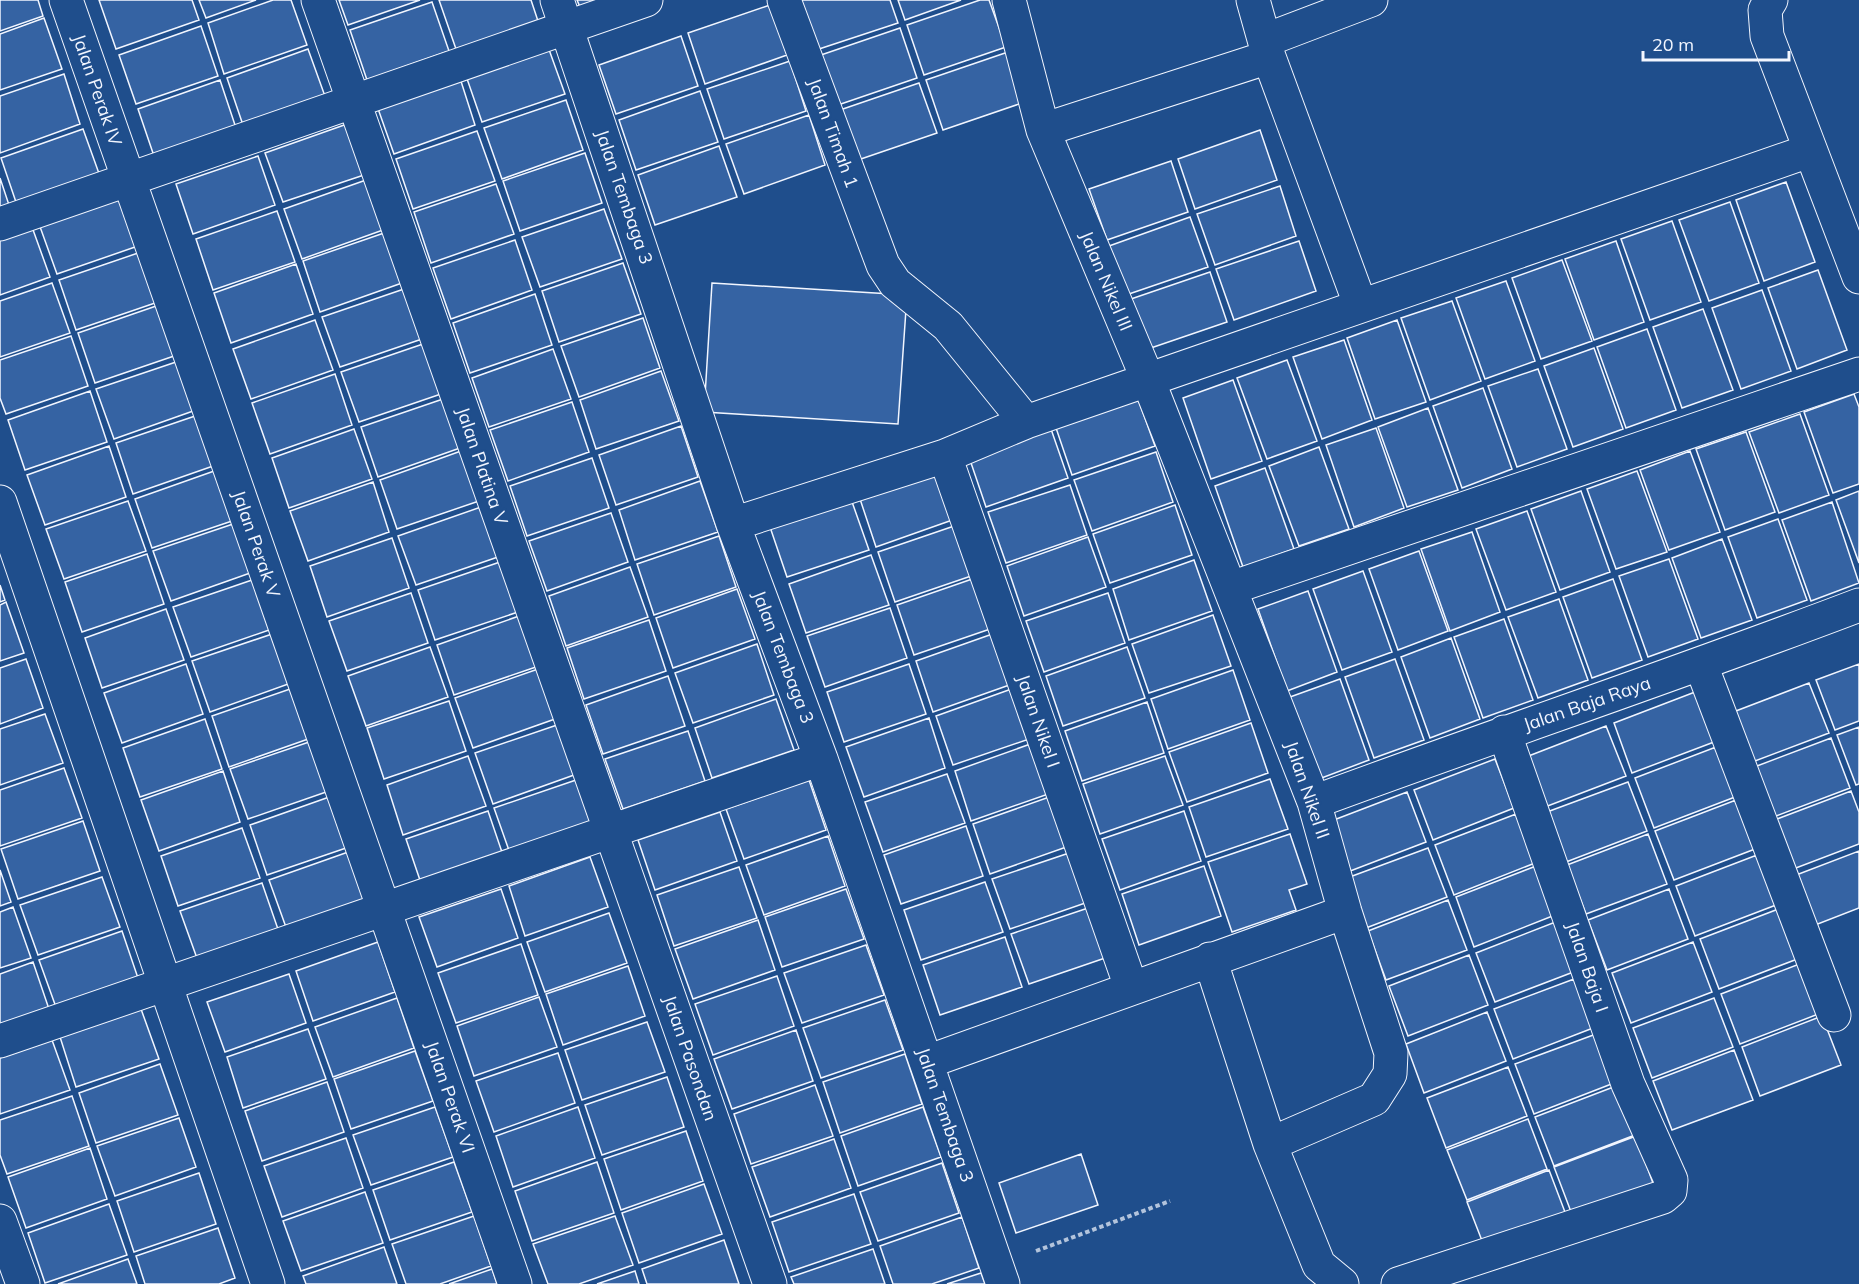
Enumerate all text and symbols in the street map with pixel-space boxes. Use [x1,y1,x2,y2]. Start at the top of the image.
scale bar [1643,24,1788,62]
street label: Jalan Perak IV [68,31,127,149]
text: 20 m [1652,33,1694,56]
street label: Jalan Timah 1 [803,75,864,191]
street label: Jalan Tembaga 3 [591,126,658,267]
street label: Jalan Nikel III [1075,227,1138,334]
street label: Jalan Platina V [452,404,514,528]
street label: Jalan Perak V [227,487,286,601]
street label: Jalan Tembaga 3 [747,587,819,727]
street label: Jalan Nikel I [1012,671,1065,771]
street label: Jalan Baja Raya [1520,671,1654,736]
street label: Jalan Nikel II [1280,738,1335,842]
street label: Jalan Baja I [1561,918,1614,1015]
street label: Jalan Pasondan [658,992,723,1124]
street label: Jalan Perak VI [421,1038,480,1156]
street label: Jalan Tembaga 3 [912,1044,979,1185]

